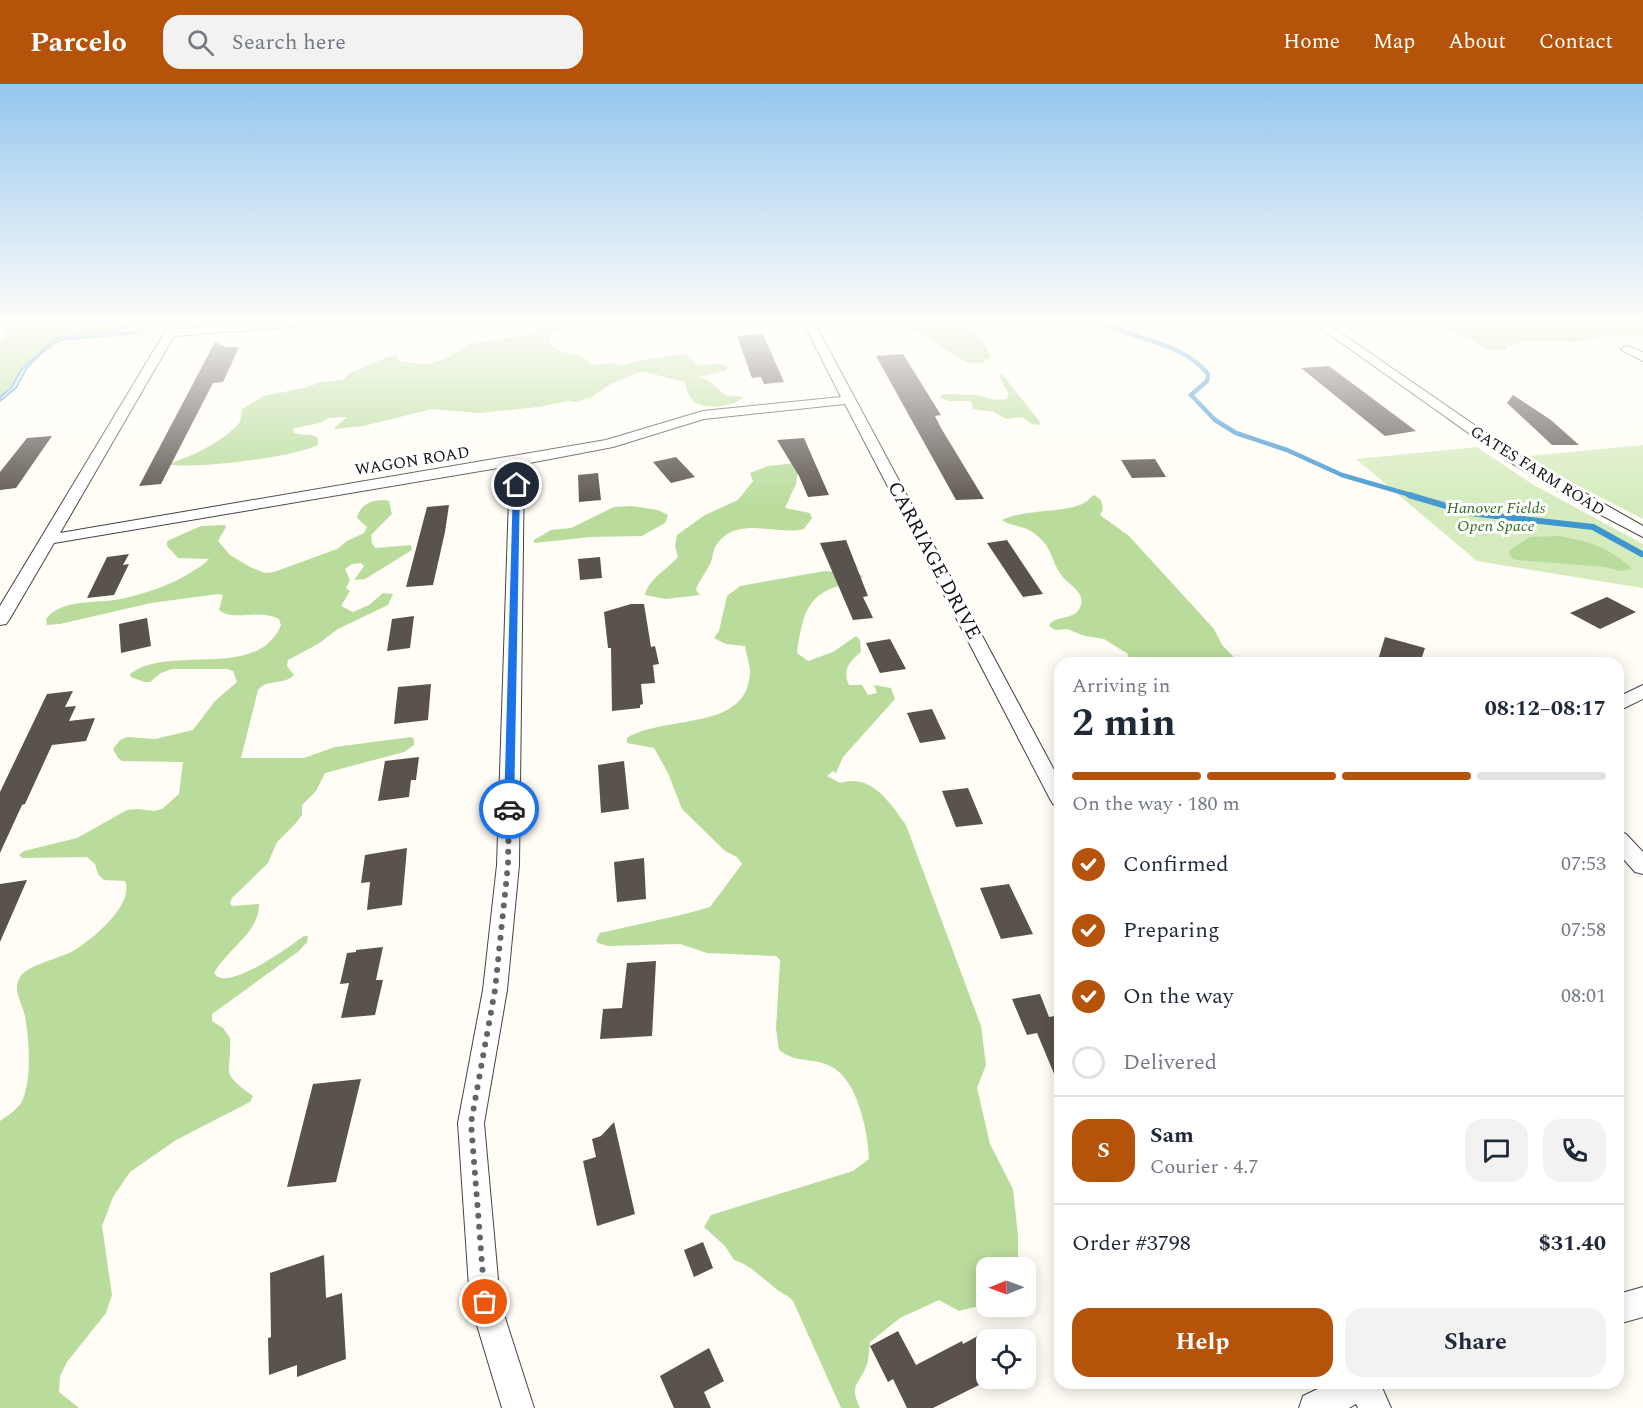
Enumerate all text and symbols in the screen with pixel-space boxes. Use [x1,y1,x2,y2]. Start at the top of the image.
search box [163,15,583,69]
text: Parcelo [30,21,127,64]
icon: search [184,26,217,59]
text: Search here [232,26,346,59]
text: Home [1283,26,1340,58]
text: Map [1373,26,1415,58]
text: About [1448,26,1506,58]
text: Contact [1539,26,1613,58]
street label: GATES FARM ROAD [1465,420,1610,522]
street label: WAGON ROAD [353,440,471,482]
pin [491,459,542,510]
icon: home [500,468,533,501]
street label: CARRIAGE DRIVE [880,476,989,645]
park label: Hanover Fields Open Space [1447,496,1546,538]
text: Arriving in [1072,671,1170,701]
text: 08:12–08:17 [1484,692,1606,725]
text: 2 min [1072,694,1176,753]
courier [479,779,539,839]
text: On the way · 180 m [1072,789,1240,819]
icon: car [493,793,526,826]
icon: check [1072,848,1105,881]
text: Confirmed [1123,848,1229,881]
text: 07:53 [1561,849,1606,879]
icon: check [1072,914,1105,947]
text: Preparing [1123,914,1220,947]
text: 07:58 [1561,915,1606,945]
icon: check [1072,980,1105,1013]
text: On the way [1123,980,1234,1013]
text: 08:01 [1561,981,1606,1011]
text: Delivered [1123,1046,1217,1079]
text: Sam [1150,1119,1194,1152]
button: chat [1465,1119,1528,1182]
button: phone [1543,1119,1606,1182]
text: S [1097,1134,1110,1167]
text: Courier · 4.7 [1150,1152,1258,1182]
text: Order #3798 [1072,1227,1191,1260]
text: $31.40 [1538,1227,1606,1260]
north arrow [976,1257,1036,1317]
map controls [976,1257,1036,1389]
pin [459,1276,510,1327]
icon: bag [468,1285,501,1318]
button: Help [1072,1308,1333,1377]
button: Share [1345,1308,1606,1377]
button: locate [976,1329,1036,1389]

